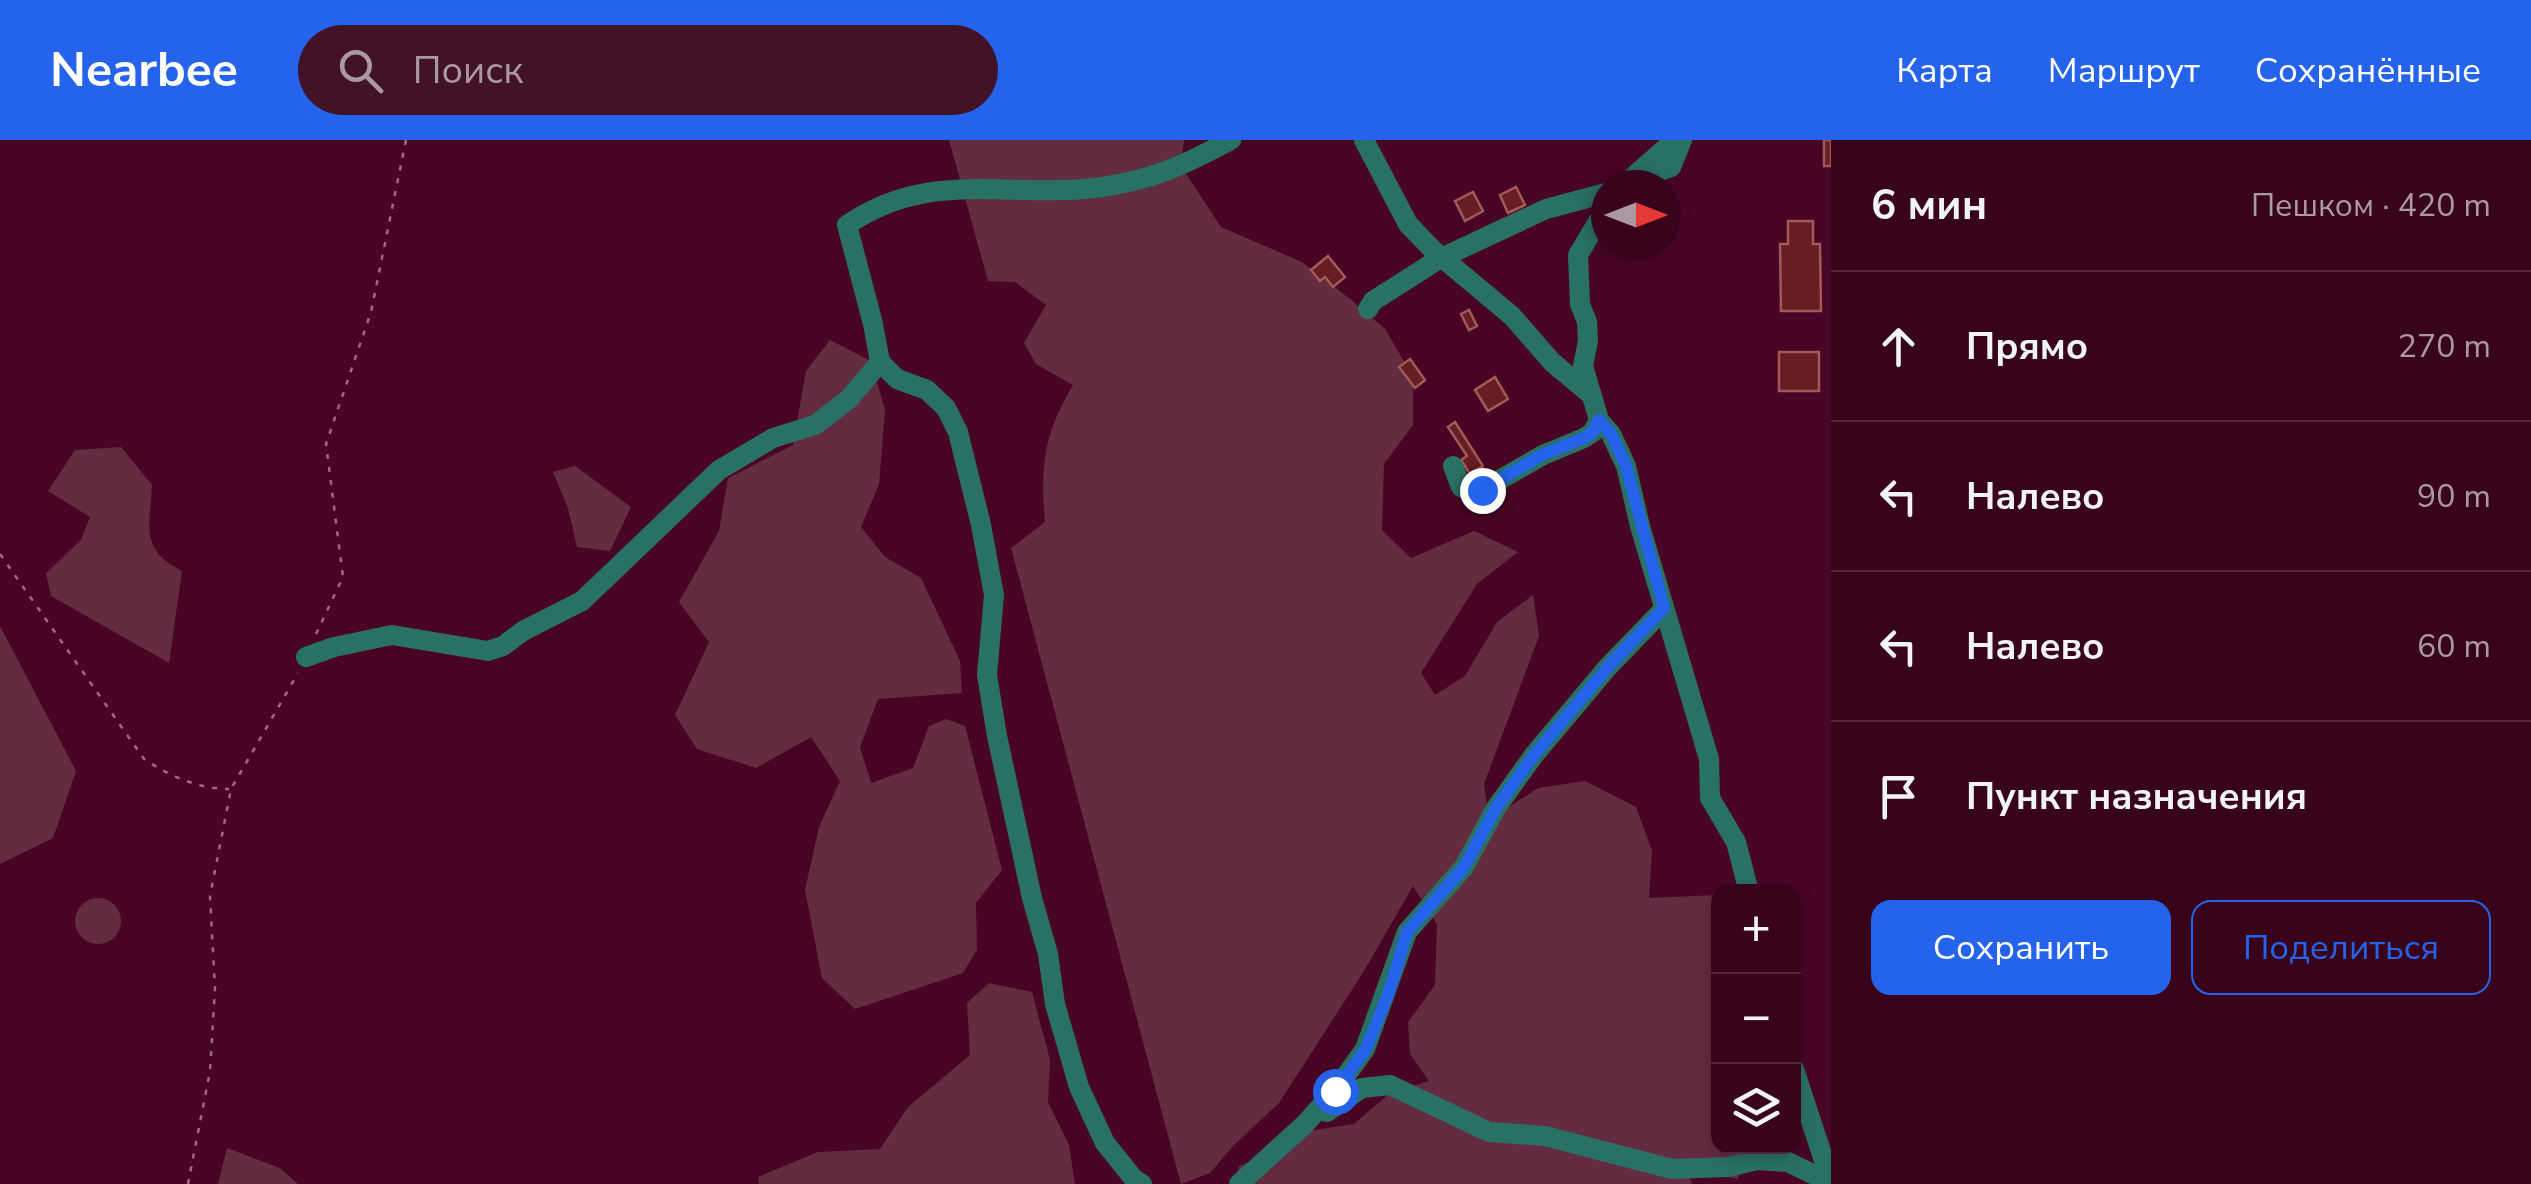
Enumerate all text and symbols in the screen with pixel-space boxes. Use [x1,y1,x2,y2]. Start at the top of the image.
search box [298,25,998,115]
text: Nearbee [50,37,238,103]
icon: search [333,43,388,98]
text: Поиск [413,45,523,96]
text: Карта [1896,47,1993,94]
text: Маршрут [2048,47,2200,94]
text: Сохранённые [2255,47,2481,94]
north arrow [1591,170,1681,260]
text: 6 мин [1871,177,1987,234]
text: Пешком · 420 m [2251,184,2491,227]
icon: ahead [1871,319,1926,374]
text: Прямо [1966,321,2088,372]
text: 270 m [2398,325,2491,368]
route end [1460,468,1506,514]
icon: left [1871,469,1926,524]
text: Налево [1966,471,2105,522]
text: 90 m [2417,475,2491,518]
icon: left [1871,619,1926,674]
text: Налево [1966,621,2105,672]
text: 60 m [2417,625,2491,668]
icon: arrive [1871,769,1926,824]
text: Пункт назначения [1966,771,2307,822]
map controls [1711,884,1801,1154]
button: + [1711,884,1801,974]
button: Сохранить [1871,900,2171,995]
button: Поделиться [2191,900,2491,995]
button: − [1711,974,1801,1064]
button: layers [1711,1064,1801,1154]
route start [1313,1069,1359,1115]

